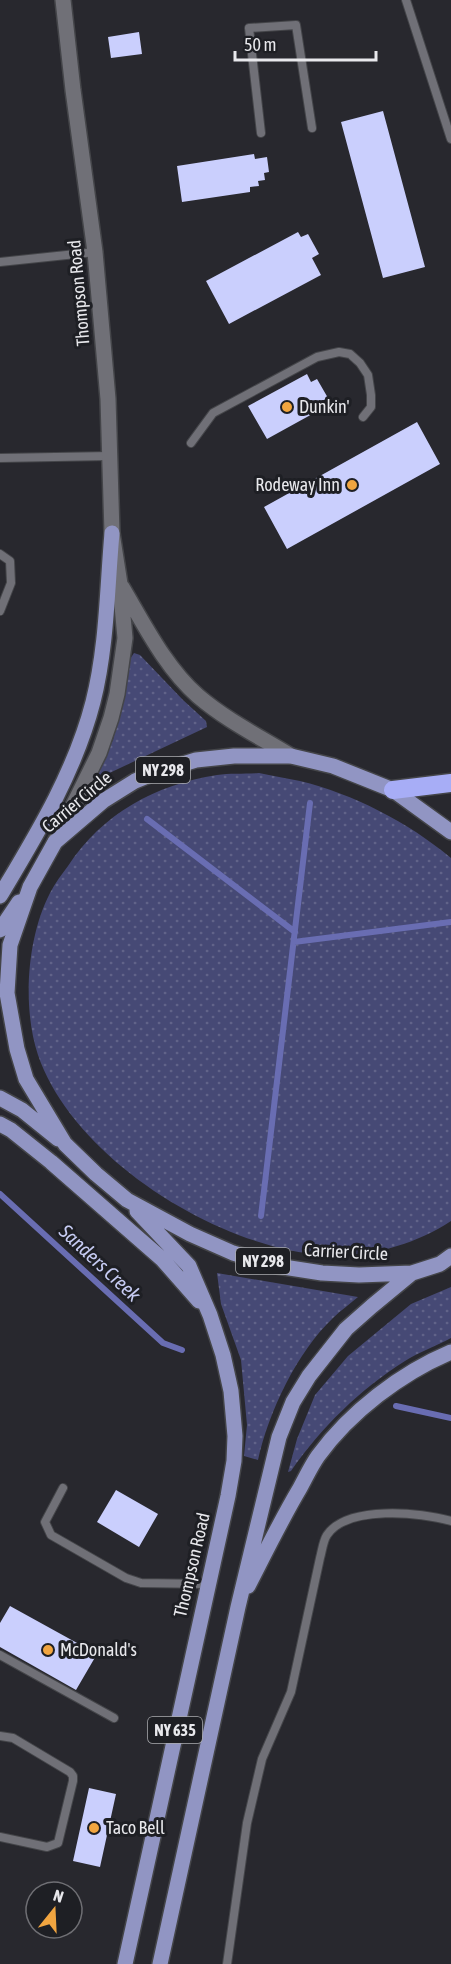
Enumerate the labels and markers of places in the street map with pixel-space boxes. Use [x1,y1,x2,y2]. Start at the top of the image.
place label: Dunkin' [299,396,349,417]
marker: Dunkin' [280,400,294,414]
place label: Rodeway Inn [255,474,340,495]
marker: Rodeway Inn [345,478,359,492]
place label: McDonald's [60,1639,137,1660]
marker: McDonald's [41,1643,55,1657]
place label: Taco Bell [106,1817,165,1838]
marker: Taco Bell [87,1821,101,1835]

